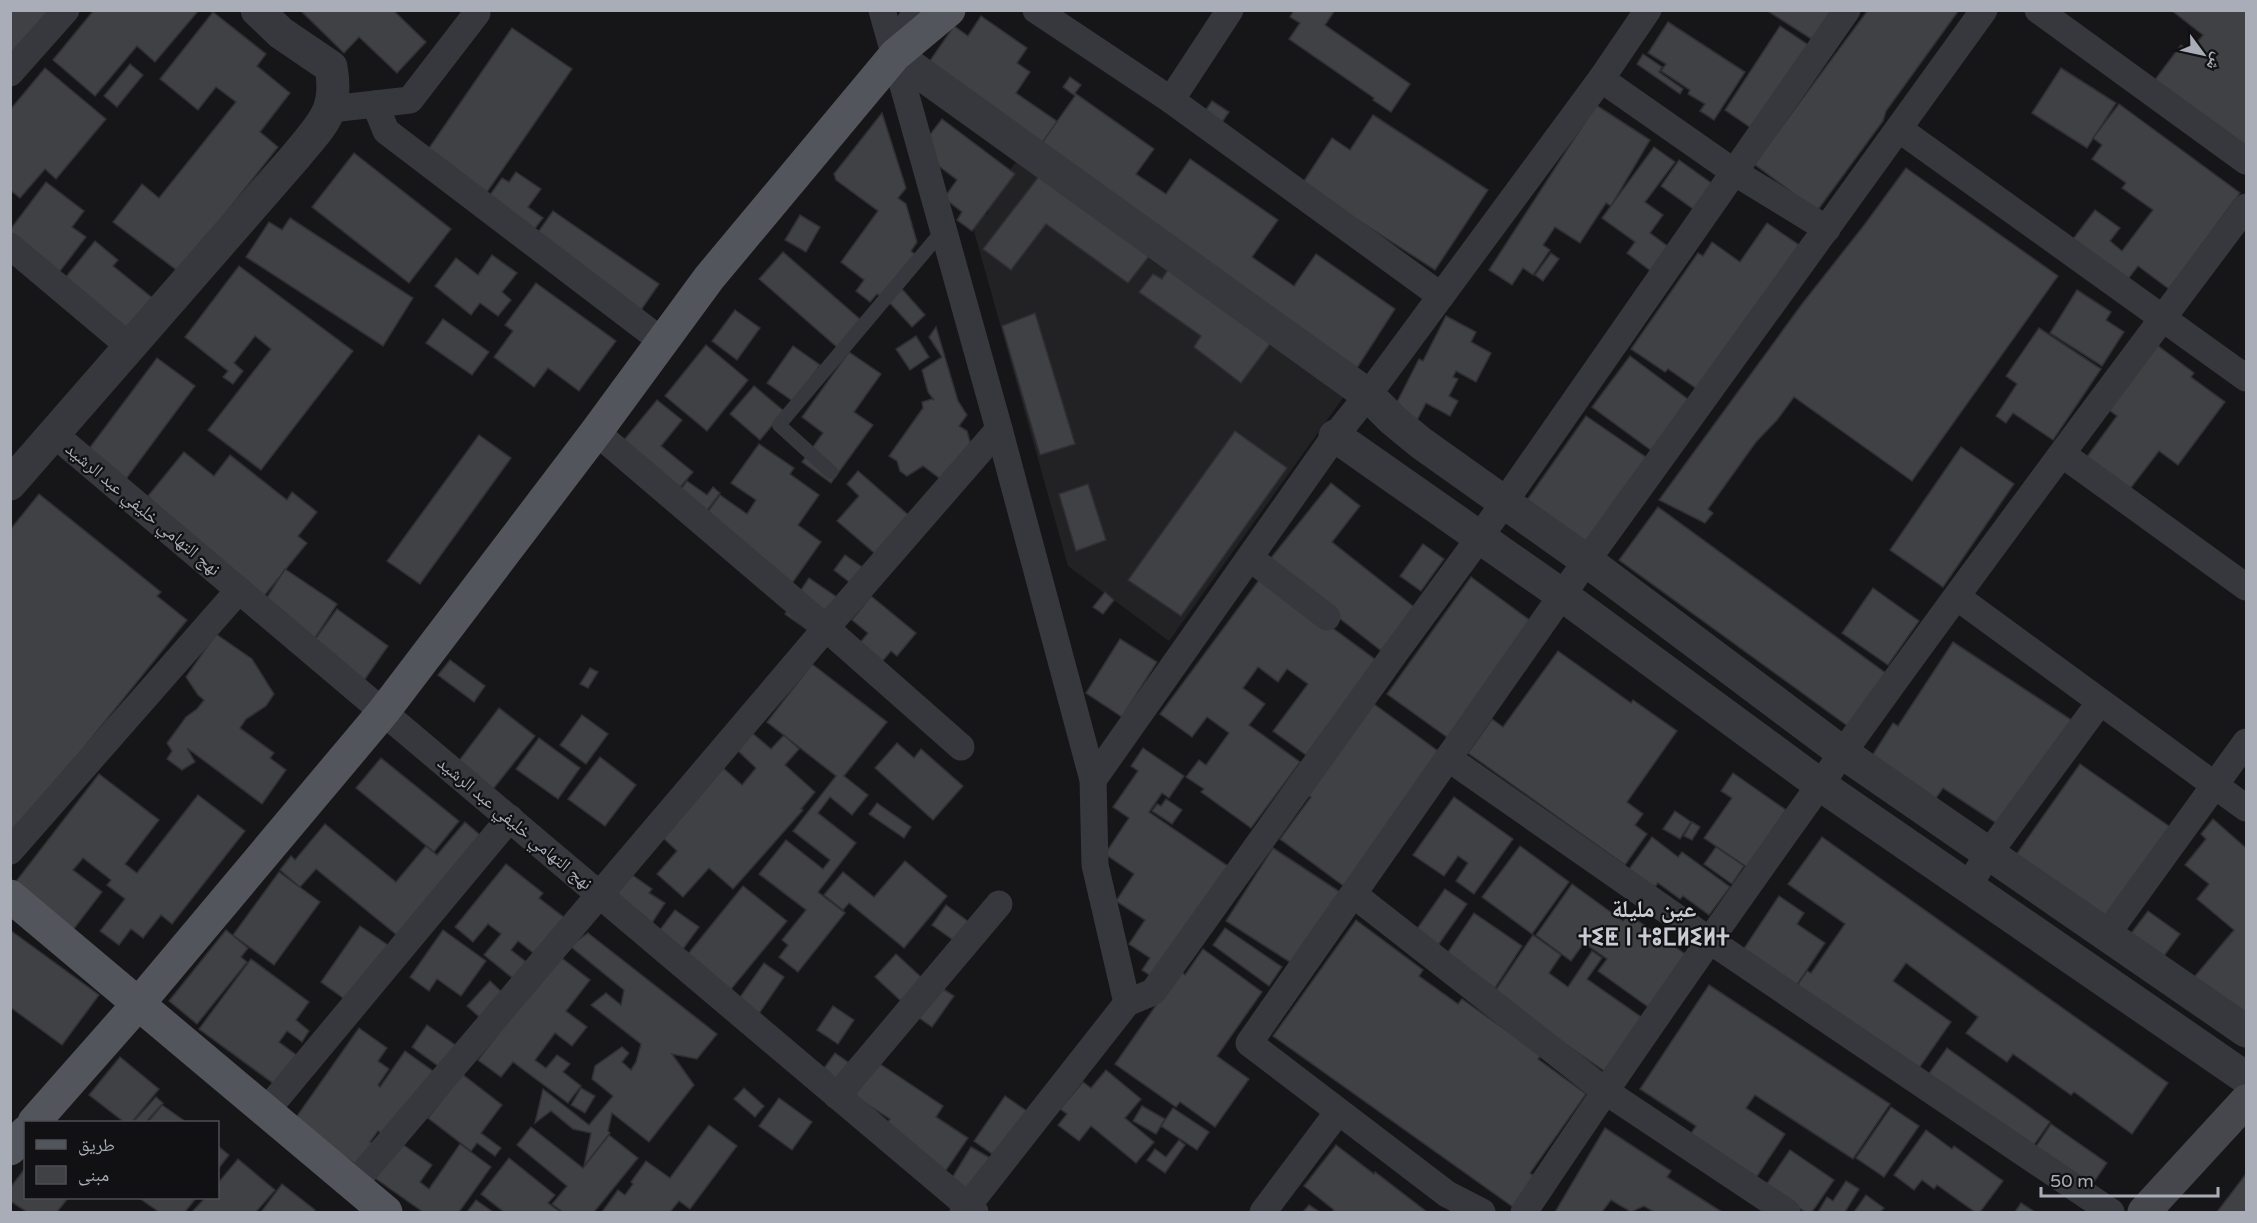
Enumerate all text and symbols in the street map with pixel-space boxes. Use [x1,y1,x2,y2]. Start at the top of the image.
north arrow [2173,24,2233,84]
text: ش [2202,49,2228,74]
street label: نهج التهامي خليفي عبد الرشيد [59,438,225,583]
street label: نهج التهامي خليفي عبد الرشيد [431,752,597,897]
district label: عين مليلة ⵜⵉⵟ ⵏ ⵜⵓⵎⵍⵉⵍⵜ [1578,895,1730,952]
legend [24,1121,219,1199]
text: طريق [78,1134,115,1156]
scale bar [2041,1160,2218,1198]
text: مبنى [78,1164,109,1186]
text: 50 m [2050,1170,2094,1192]

